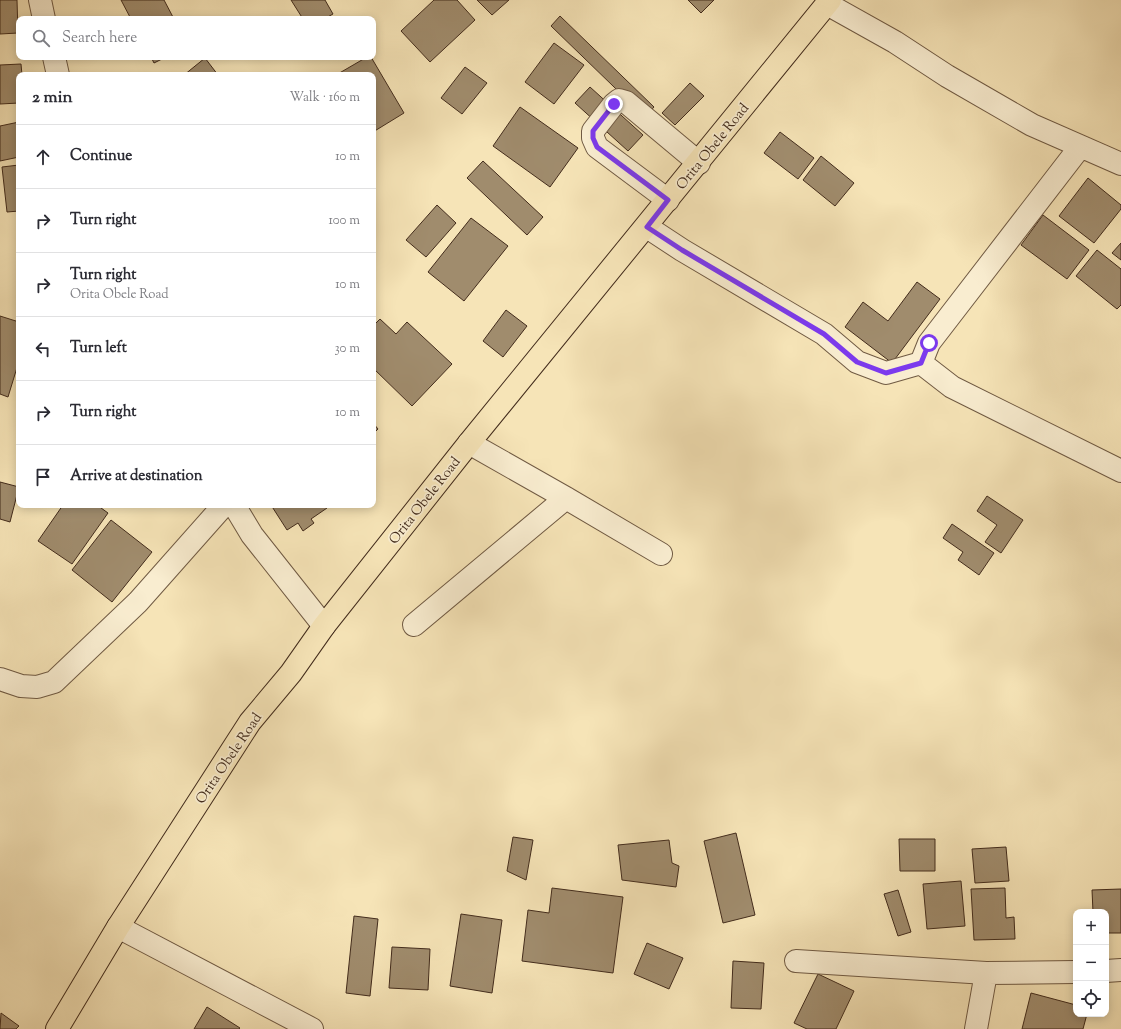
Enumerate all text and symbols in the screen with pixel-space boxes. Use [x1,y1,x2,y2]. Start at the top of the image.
search box [16,16,376,60]
icon: search [30,27,52,49]
text: Search here [62,28,137,49]
text: 2 min [32,86,73,110]
text: Walk · 160 m [289,89,360,107]
route end [605,95,623,113]
street label: Orita Obele Road [672,100,755,195]
icon: ahead [32,146,54,168]
text: Continue [70,146,132,167]
text: 10 m [335,148,360,166]
icon: right [32,210,54,232]
text: Turn right [70,210,136,231]
text: 100 m [328,212,360,230]
text: Turn right [70,265,136,286]
icon: right [32,274,54,296]
text: 10 m [335,276,360,294]
text: Orita Obele Road [70,286,169,304]
route start [920,334,938,352]
icon: left [32,338,54,360]
text: Turn left [70,338,127,359]
text: 30 m [334,340,360,358]
icon: right [32,402,54,424]
text: Turn right [70,402,136,423]
text: 10 m [335,404,360,422]
street label: Orita Obele Road [385,453,466,549]
icon: arrive [32,466,54,488]
text: Arrive at destination [70,466,203,487]
street label: Orita Obele Road [192,709,268,809]
map controls [1073,909,1109,1017]
button: + [1073,909,1109,945]
button: − [1073,945,1109,981]
button: locate [1073,981,1109,1017]

